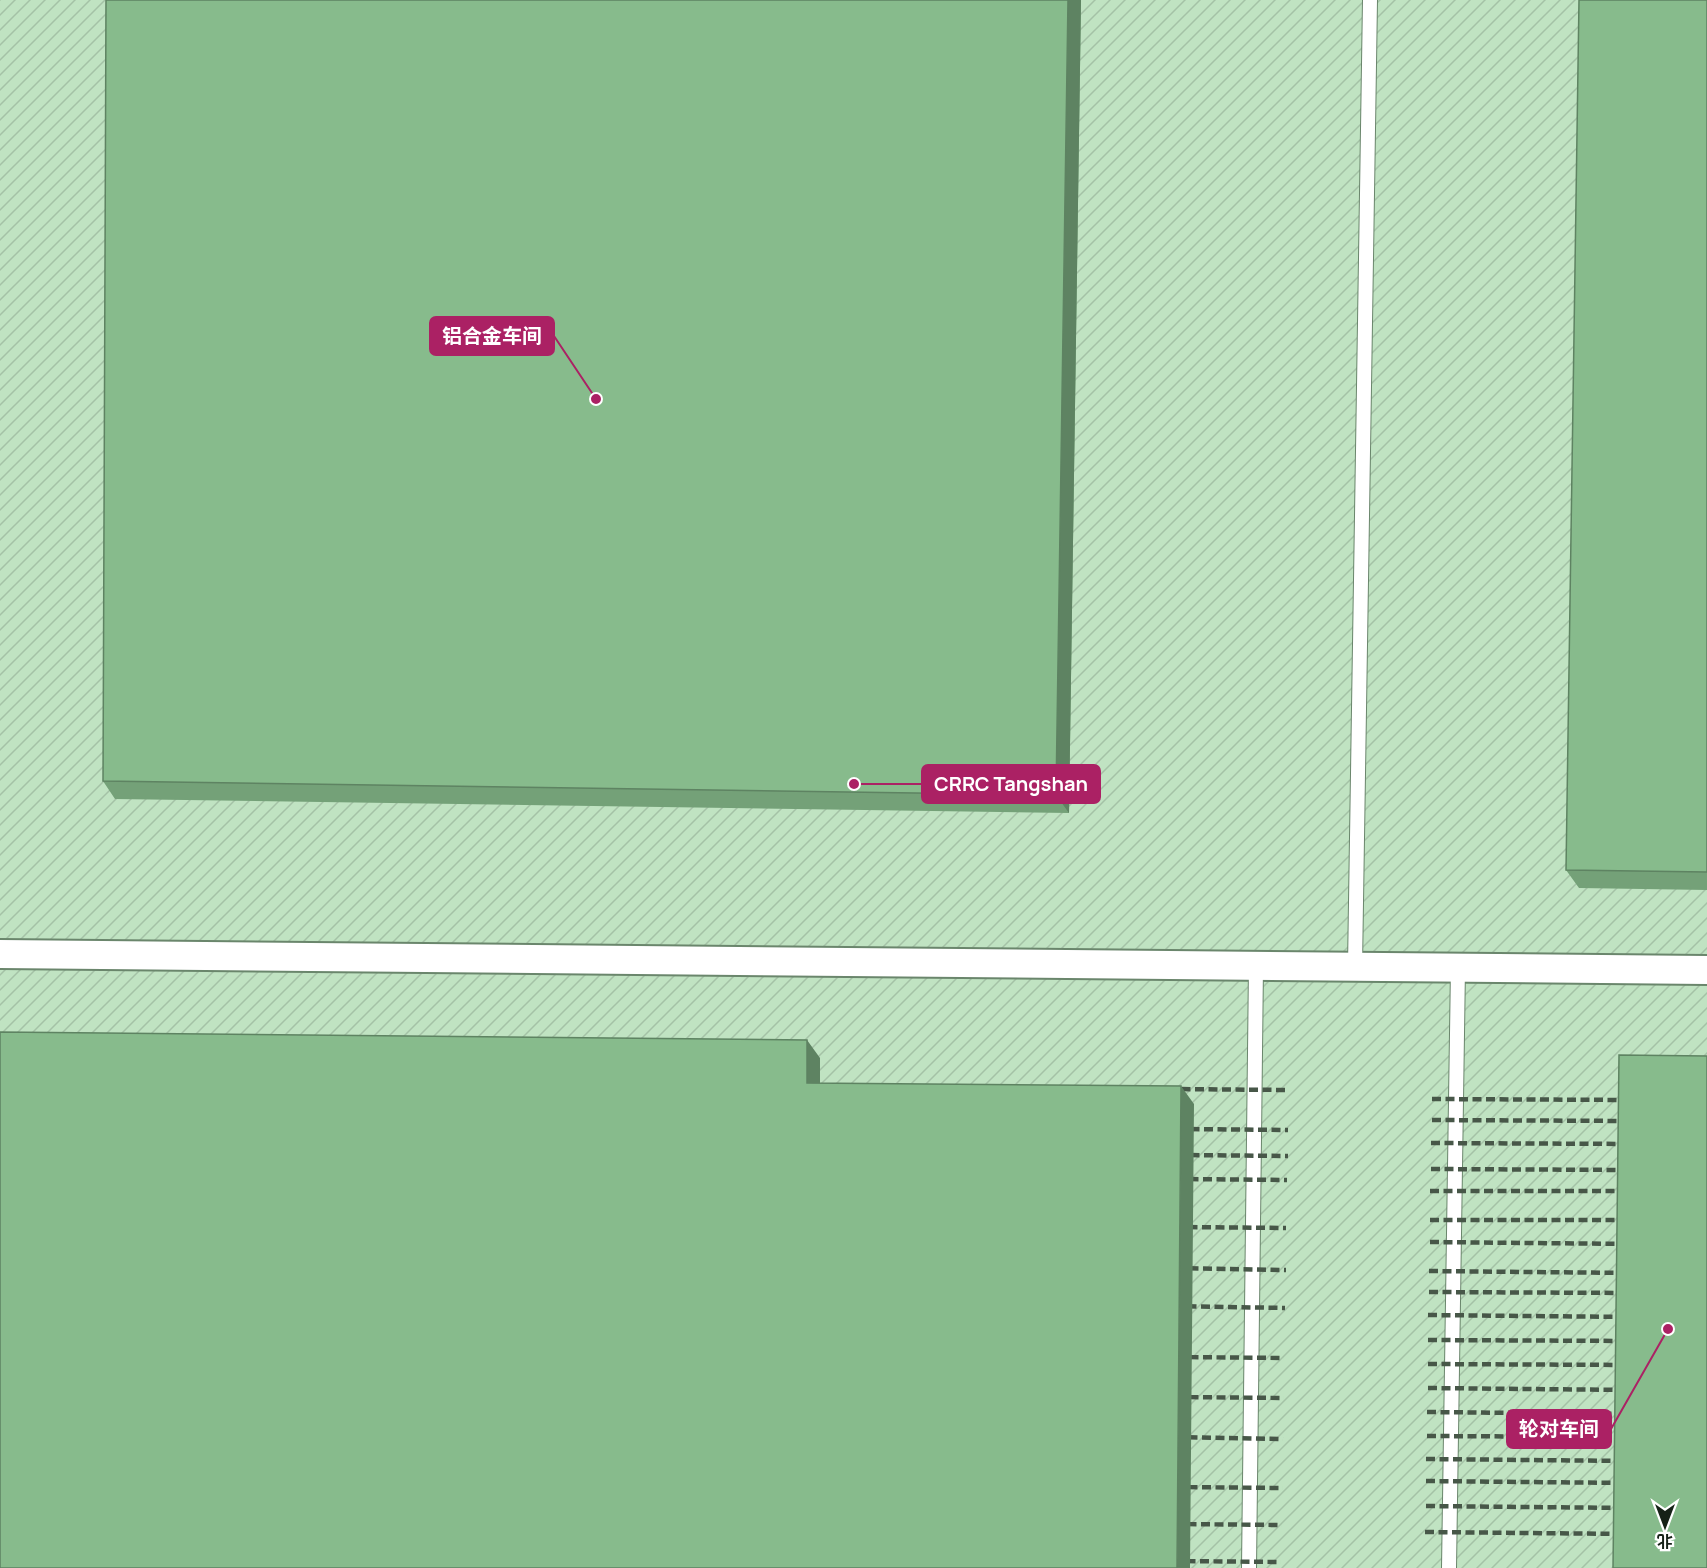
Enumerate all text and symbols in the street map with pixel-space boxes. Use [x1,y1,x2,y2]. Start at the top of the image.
callout: 铝合金车间 [430,317,554,355]
text: 铝合金车间 [442,322,542,349]
callout: CRRC Tangshan [922,765,1100,803]
text: CRRC Tangshan [934,770,1088,797]
callout: 轮对车间 [1507,1410,1611,1448]
text: 轮对车间 [1519,1415,1599,1442]
north arrow [1635,1496,1695,1556]
text: 北 [1657,1530,1673,1552]

